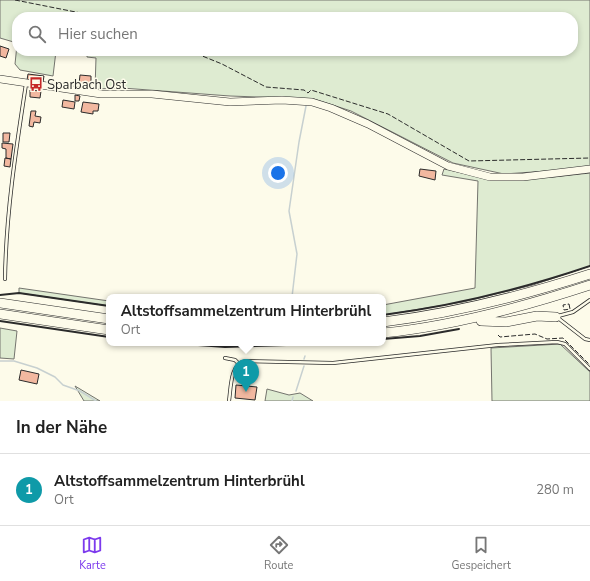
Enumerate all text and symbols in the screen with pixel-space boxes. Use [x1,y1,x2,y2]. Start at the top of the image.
search box [12,12,578,56]
icon: search [26,23,48,45]
text: Hier suchen [58,24,138,44]
bus stop icon: Sparbach Ost [28,76,44,92]
place label: Sparbach Ost [47,76,126,94]
your location [268,163,288,183]
popup [106,294,386,346]
text: Altstoffsammelzentrum Hinterbrühl [121,301,371,321]
text: Ort [121,321,140,339]
pin: 1 [233,359,259,392]
text: In der Nähe [16,416,107,439]
text: Altstoffsammelzentrum Hinterbrühl [54,471,305,491]
text: 1 [25,481,33,499]
text: 280 m [536,481,574,499]
text: Ort [54,491,74,509]
tab: Karte [79,534,106,573]
tab: Route [264,534,293,573]
tab: Gespeichert [452,534,511,573]

